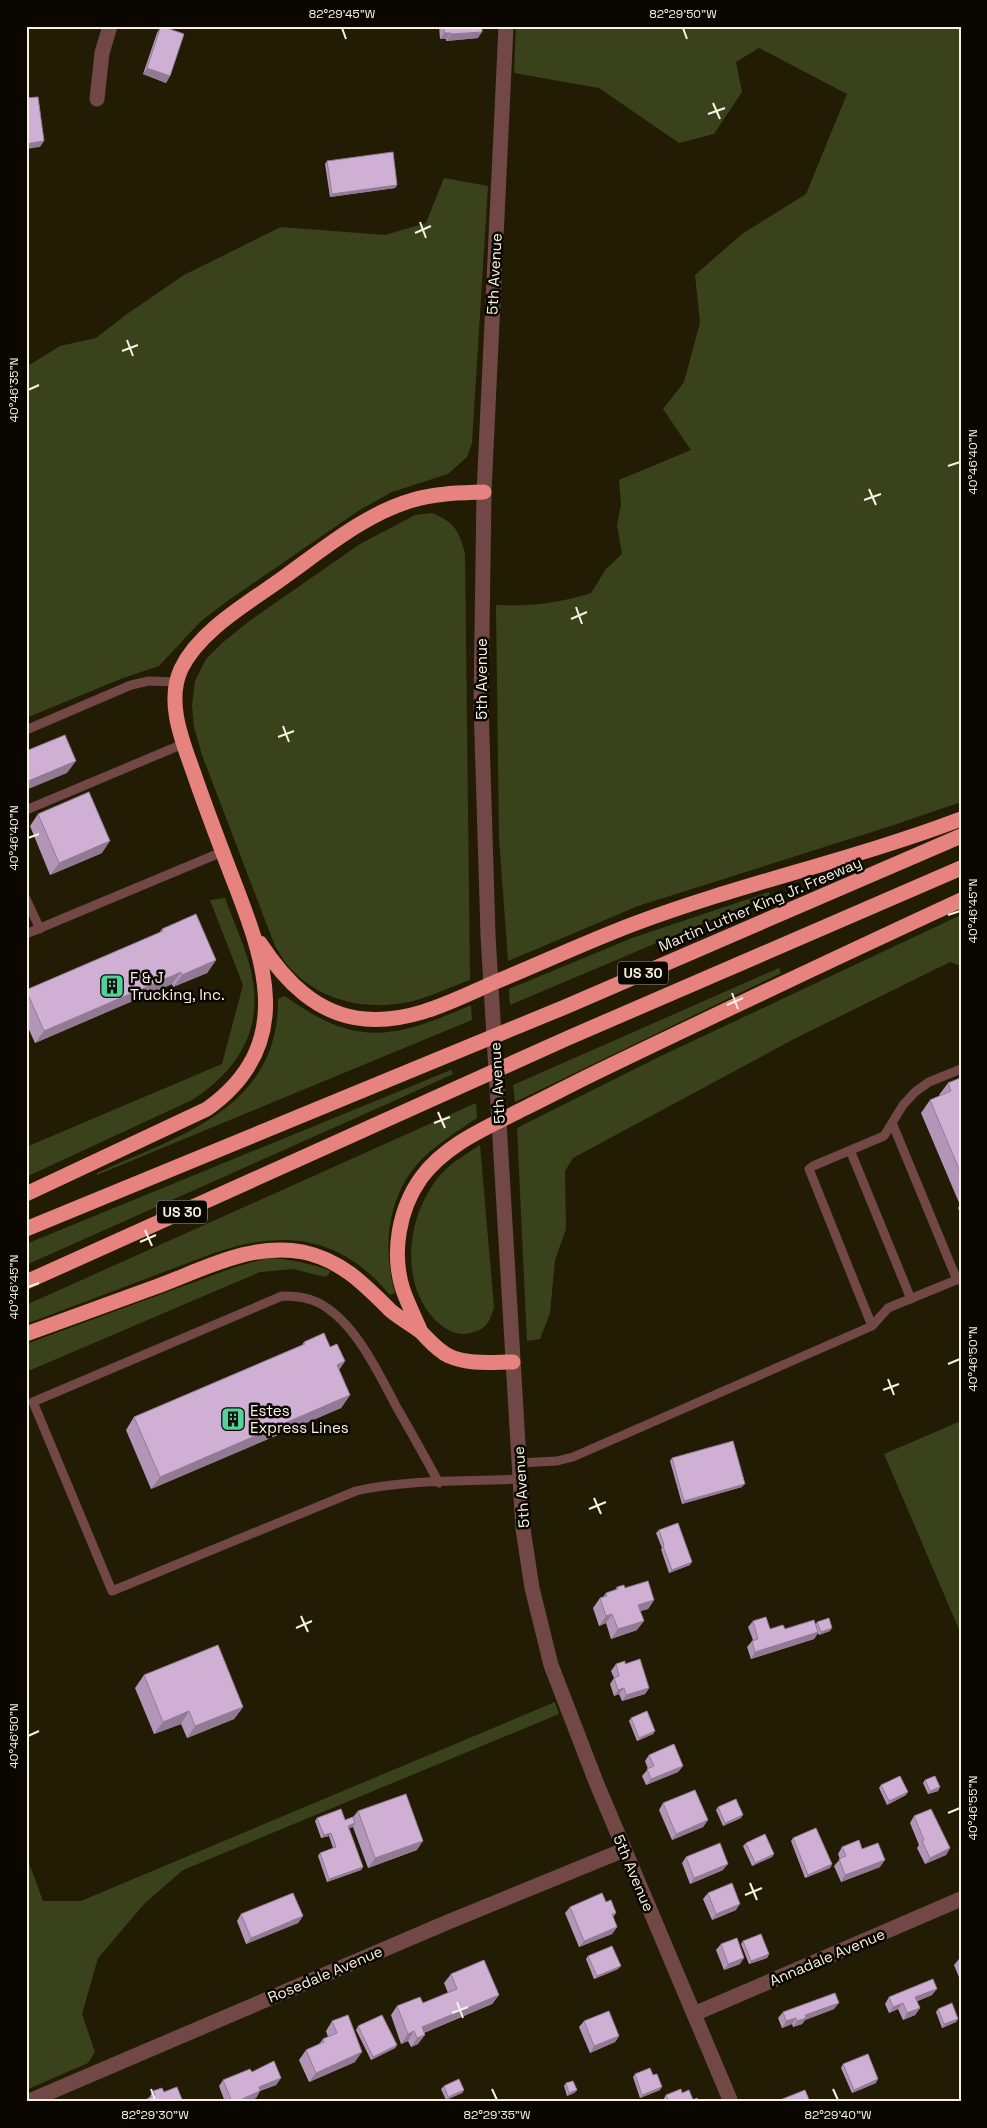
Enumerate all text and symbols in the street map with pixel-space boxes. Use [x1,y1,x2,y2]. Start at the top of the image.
text: 82°29'45"W [309,6,376,22]
text: 82°29'50"W [649,6,717,22]
street label: 5th Avenue [482,233,506,315]
text: 40°46'35"N [6,357,22,423]
text: 40°46'40"N [965,429,981,495]
street label: 5th Avenue [472,638,491,720]
text: 40°46'40"N [6,805,22,871]
street label: Martin Luther King Jr. Freeway [655,852,865,956]
text: 40°46'45"N [965,879,981,943]
road number: US 30 [618,961,668,984]
place label: F & J Trucking, Inc. [130,968,225,1004]
building icon: F & J Trucking, Inc. [99,973,125,999]
street label: 5th Avenue [485,1042,509,1124]
road number: US 30 [157,1200,207,1224]
text: 40°46'45"N [6,1255,22,1319]
text: 40°46'50"N [965,1326,981,1392]
place label: Estes Express Lines [250,1401,349,1437]
building icon: Estes Express Lines [220,1406,246,1432]
street label: 5th Avenue [509,1445,533,1528]
text: 40°46'50"N [6,1703,22,1769]
text: 40°46'55"N [965,1775,981,1841]
street label: 5th Avenue [609,1832,659,1914]
street label: Annadale Avenue [766,1924,888,1990]
street label: Rosedale Avenue [265,1941,385,2007]
text: 82°29'30"W [121,2107,189,2123]
text: 82°29'35"W [464,2107,531,2123]
text: 82°29'40"W [804,2107,872,2123]

